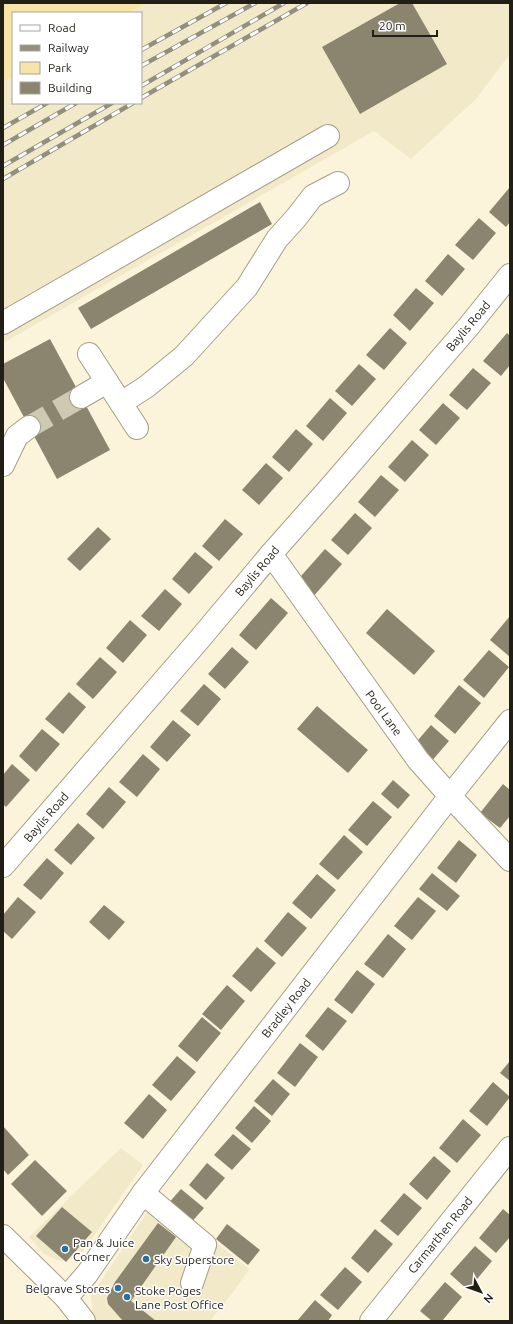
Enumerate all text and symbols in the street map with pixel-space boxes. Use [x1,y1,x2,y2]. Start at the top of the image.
legend [12,12,142,104]
scale bar [373,12,437,38]
text: 20 m [379,19,406,32]
text: Road [48,21,76,34]
text: Railway [48,41,89,54]
text: Park [48,61,72,74]
text: Building [48,81,92,94]
street label: Baylis Road [443,298,493,354]
street label: Baylis Road [232,543,282,599]
street label: Pool Lane [363,688,405,738]
street label: Baylis Road [21,790,71,844]
street label: Bradley Road [259,976,313,1040]
street label: Carmarthen Road [405,1194,475,1276]
place label: Pan & Juice Corner [73,1236,134,1263]
marker: Pan & Juice Corner [60,1244,70,1254]
place label: Sky Superstore [154,1253,234,1266]
marker: Sky Superstore [141,1254,151,1264]
north arrow [461,1272,501,1312]
place label: Belgrave Stores [25,1282,110,1295]
marker: Belgrave Stores [113,1283,123,1293]
place label: Stoke Poges Lane Post Office [135,1284,224,1311]
marker: Stoke Poges Lane Post Office [122,1292,132,1302]
text: N [481,1292,496,1306]

